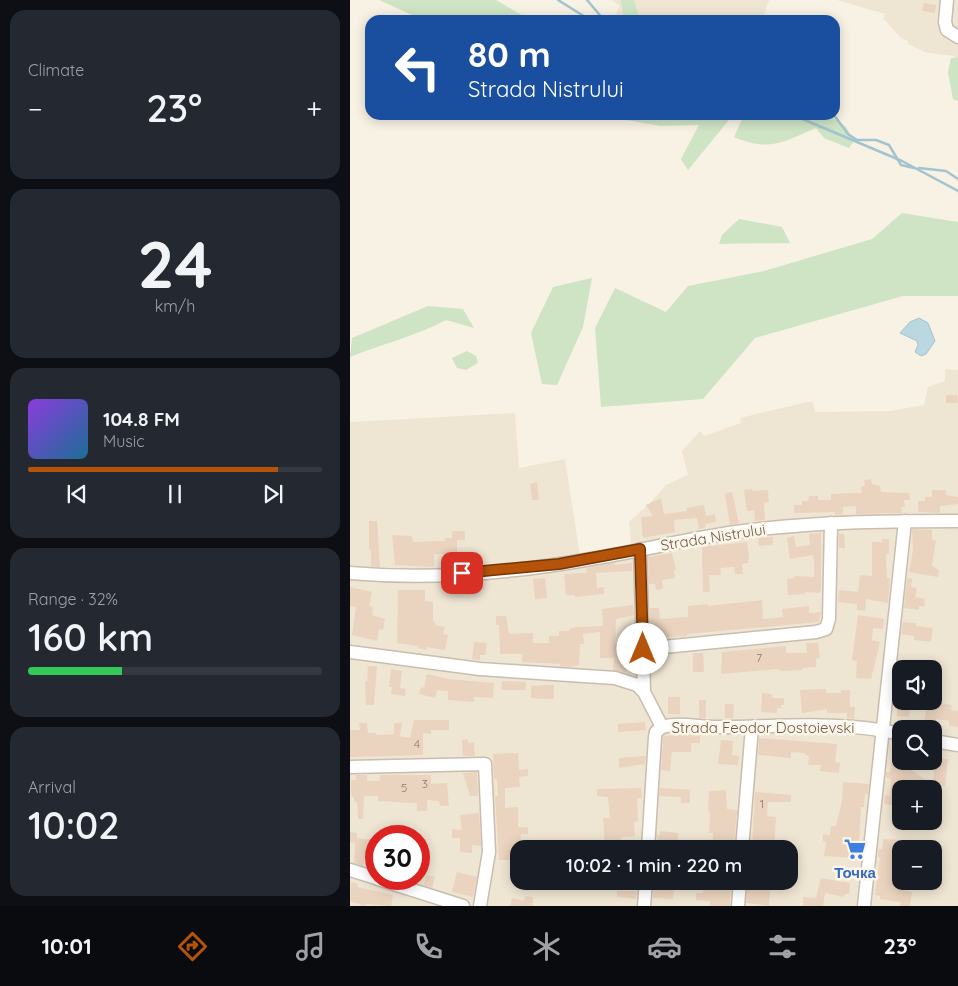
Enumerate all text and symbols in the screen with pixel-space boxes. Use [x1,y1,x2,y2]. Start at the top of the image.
text: 80 m [468,32,551,76]
icon: left [385,35,450,100]
text: Climate [28,60,84,80]
text: Strada Nistrului [468,75,624,103]
text: 23° [146,84,202,132]
text: − [28,91,43,126]
text: + [306,91,322,126]
text: 24 [137,223,213,304]
text: km/h [155,296,195,316]
text: 104.8 FM [103,407,180,431]
text: Music [103,431,145,451]
icon: previous [63,480,91,508]
icon: pause [161,480,189,508]
icon: next [259,480,287,508]
street label: Strada Nistrului [659,519,767,555]
pin [441,552,483,594]
icon: arrive [448,559,476,587]
text: Range · 32% [28,589,118,609]
text: 160 km [28,613,153,661]
position arrow [616,622,668,674]
house number: 7 [756,650,762,665]
map controls [892,660,942,890]
button: sound [892,660,942,710]
street label: Strada Feodor Dostoievski [671,718,855,737]
button: search [892,720,942,770]
house number: 4 [414,736,420,751]
house number: 3 [422,776,428,791]
text: Arrival [28,777,76,797]
house number: 5 [401,780,407,795]
button: + [892,780,942,830]
house number: 1 [760,796,764,811]
text: 10:02 [28,801,119,849]
speed limit sign: 30 [365,825,430,890]
supermarket icon: Точка [842,836,868,862]
button: − [892,840,942,890]
text: 10:02 · 1 min · 220 m [566,853,742,877]
place label: Точка [834,863,876,882]
icon: directions [175,929,210,964]
icon: music [293,929,328,964]
icon: phone [411,929,446,964]
icon: climate [529,929,564,964]
icon: car [647,929,682,964]
icon: filters [765,929,800,964]
text: 10:01 [42,932,92,960]
text: 23° [883,932,916,960]

